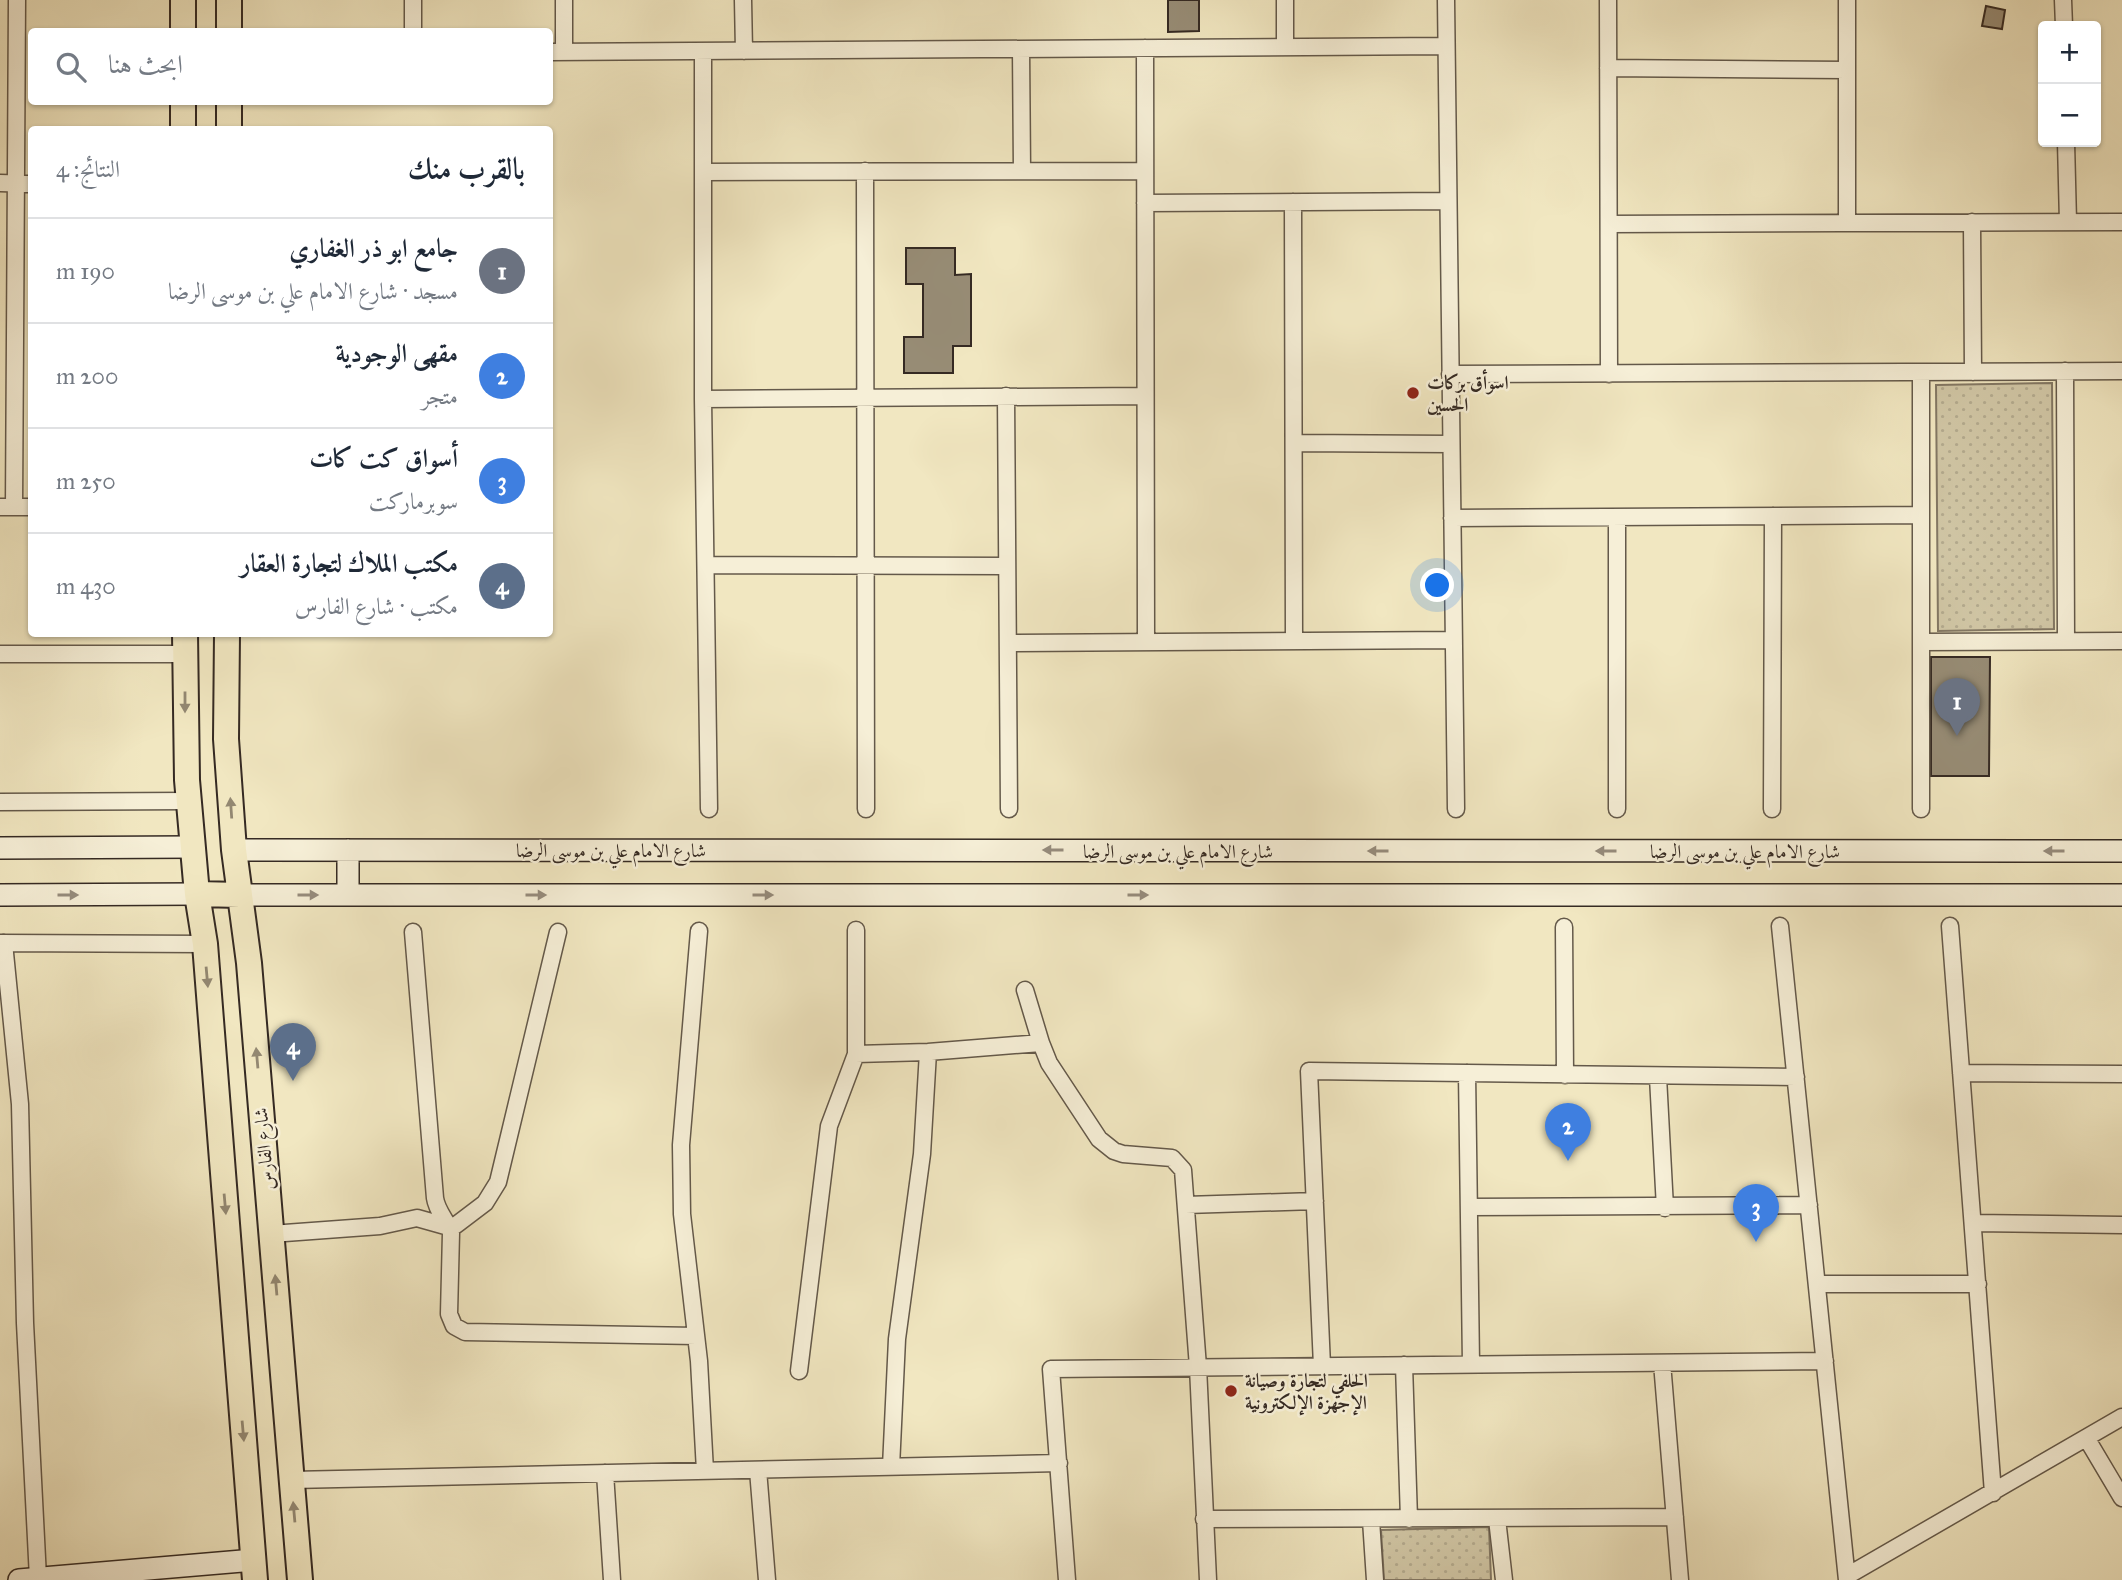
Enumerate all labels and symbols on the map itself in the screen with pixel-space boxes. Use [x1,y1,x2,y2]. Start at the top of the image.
place label: اسوأق بركات الحسين [1427,369,1509,416]
marker: اسوأق بركات الحسين [1405,385,1421,401]
your location [1420,568,1454,602]
pin: 1 [1934,678,1980,736]
one-way arrow [179,691,191,713]
one-way arrow [225,797,236,819]
street label: شارع الامام علي بن موسى الرضا [516,839,706,869]
street label: شارع الامام علي بن موسى الرضا [1083,840,1273,870]
street label: شارع الامام علي بن موسى الرضا [1650,840,1840,870]
one-way arrow [1042,844,1064,856]
one-way arrow [1367,845,1389,857]
one-way arrow [1595,845,1617,857]
one-way arrow [2043,845,2065,857]
one-way arrow [57,889,79,901]
one-way arrow [297,889,319,901]
one-way arrow [525,889,547,901]
one-way arrow [752,889,774,901]
one-way arrow [1127,889,1149,901]
one-way arrow [202,966,213,988]
pin: 4 [270,1023,316,1081]
one-way arrow [251,1047,262,1069]
pin: 2 [1545,1103,1591,1161]
street label: شارع الفارس [249,1107,283,1191]
pin: 3 [1733,1184,1779,1242]
one-way arrow [220,1193,231,1215]
one-way arrow [270,1274,281,1296]
place label: الحلفي لتجارة وصيانة الإجهزة الإلكترونية [1245,1369,1368,1416]
marker: الحلفي لتجارة وصيانة الإجهزة الإلكترونية [1223,1383,1239,1399]
one-way arrow [238,1420,249,1442]
one-way arrow [288,1501,299,1523]

